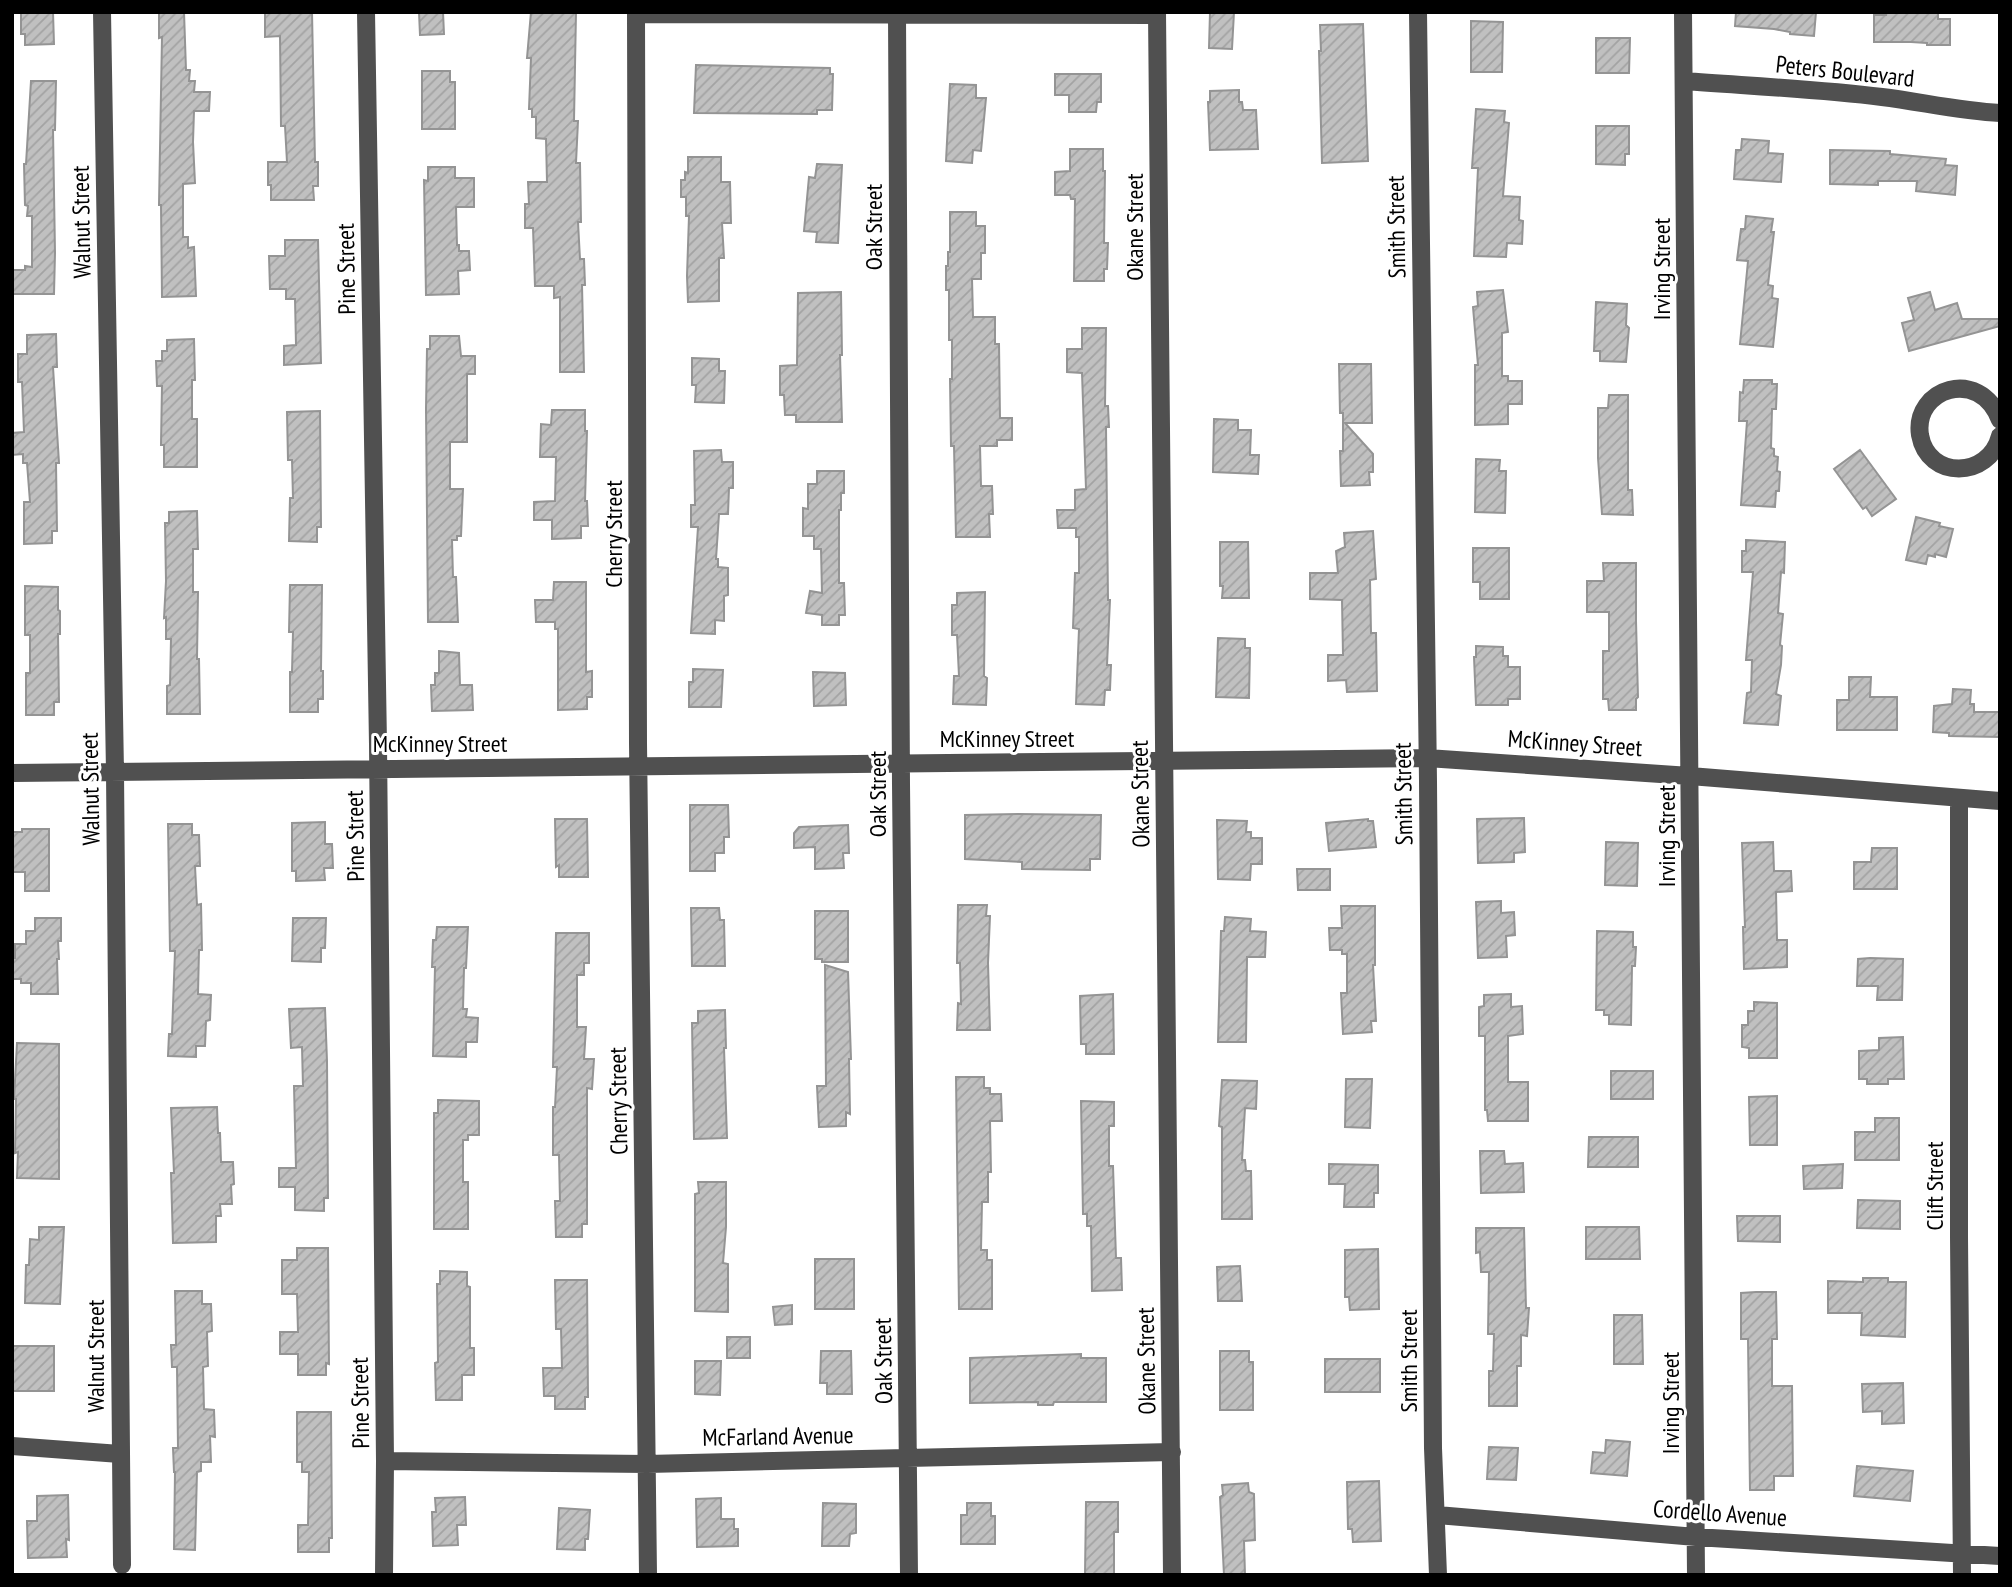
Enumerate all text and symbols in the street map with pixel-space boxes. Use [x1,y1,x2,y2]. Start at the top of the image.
street label: Peters Boulevard [1774,48,1916,94]
street label: Walnut Street [65,165,97,279]
street label: Okane Street [1119,173,1150,281]
street label: Smith Street [1380,175,1412,279]
street label: Oak Street [858,183,889,270]
street label: Irving Street [1646,217,1677,320]
street label: Pine Street [330,223,362,315]
street label: Cherry Street [598,480,629,588]
street label: McKinney Street [940,723,1075,754]
street label: McKinney Street [1507,723,1644,763]
street label: McKinney Street [373,728,508,759]
street label: Walnut Street [74,732,106,846]
street label: Okane Street [1124,740,1156,848]
street label: Smith Street [1387,742,1419,846]
street label: Oak Street [862,750,893,837]
street label: Irving Street [1651,784,1682,887]
street label: Pine Street [339,790,371,882]
street label: Cherry Street [602,1046,634,1155]
street label: Clift Street [1919,1141,1950,1231]
street label: Walnut Street [80,1299,111,1412]
street label: Okane Street [1130,1307,1162,1415]
street label: Smith Street [1393,1309,1424,1413]
street label: Oak Street [867,1317,899,1404]
street label: Irving Street [1655,1351,1686,1454]
street label: Pine Street [344,1357,376,1449]
street label: McFarland Avenue [702,1419,854,1453]
street label: Cordello Avenue [1652,1493,1788,1533]

